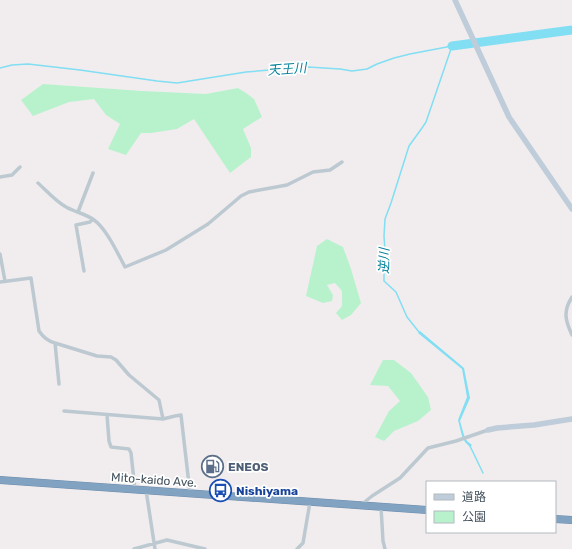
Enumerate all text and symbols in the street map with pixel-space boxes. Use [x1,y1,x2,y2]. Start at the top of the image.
water label: 天王川 [267,60,309,78]
water label: 逆川 [376,246,392,274]
fuel station icon: ENEOS [199,454,225,480]
place label: ENEOS [228,460,268,474]
street label: Mito-kaido Ave. [111,470,197,490]
bus stop icon: Nishiyama [208,478,234,504]
legend [426,481,556,533]
place label: Nishiyama [236,484,298,498]
text: 道路 [462,490,486,504]
text: 公園 [462,510,486,524]

